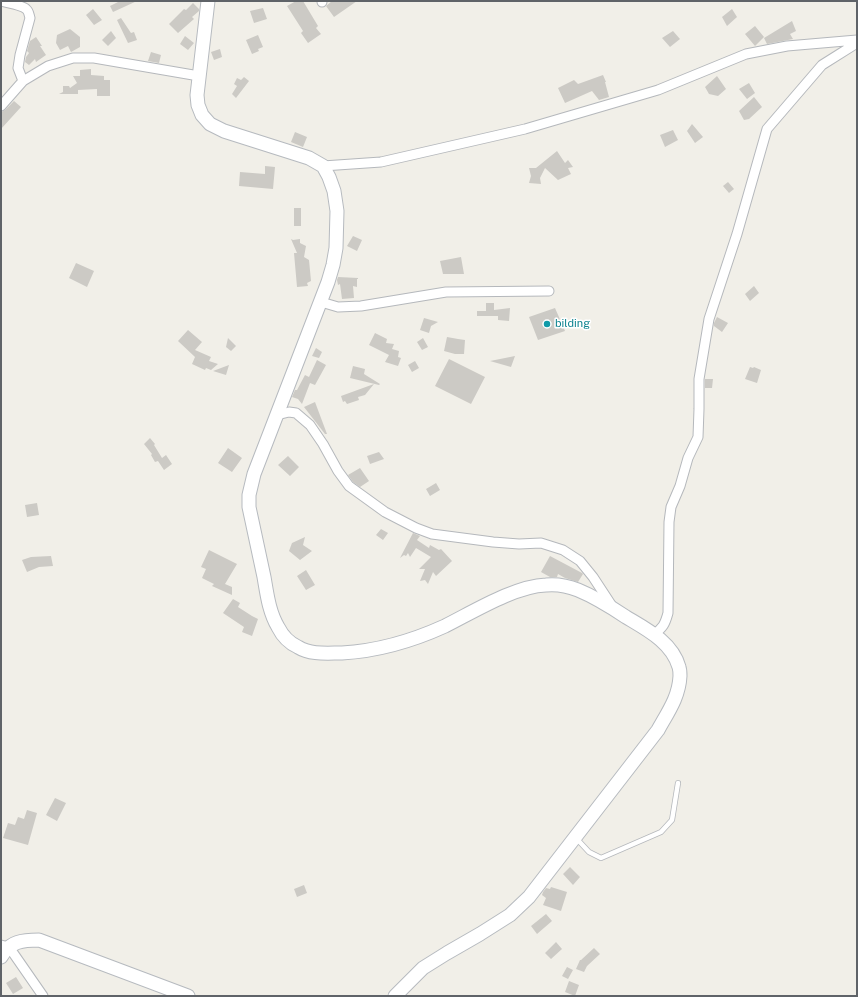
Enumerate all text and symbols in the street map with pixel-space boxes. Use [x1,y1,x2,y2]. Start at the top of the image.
place label: bilding [555,317,590,331]
marker: bilding [542,319,552,329]

